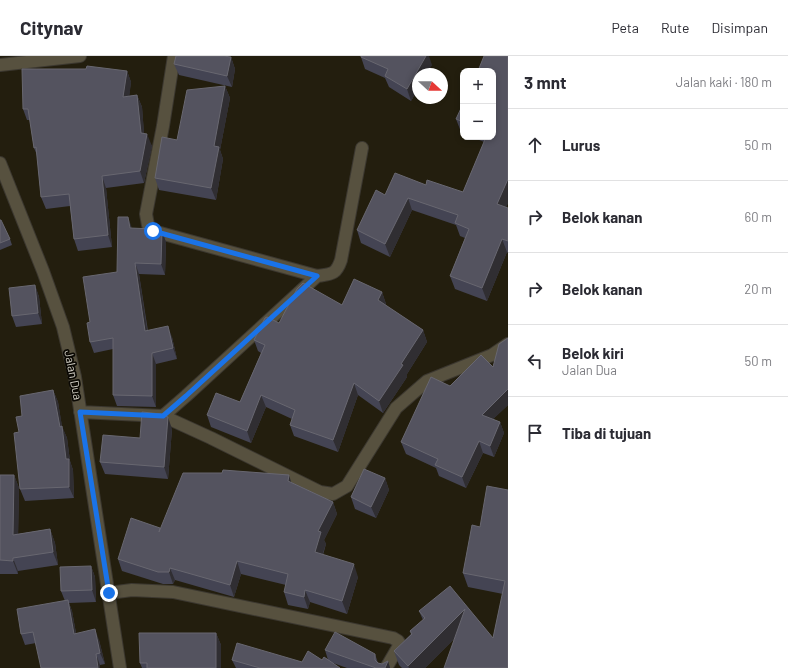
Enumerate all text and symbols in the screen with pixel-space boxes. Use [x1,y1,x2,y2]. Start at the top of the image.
text: Citynav [20,16,83,39]
text: Peta [611,19,639,36]
text: Rute [661,19,689,36]
text: Disimpan [711,19,768,36]
north arrow [412,68,448,104]
map controls [460,68,496,140]
button: + [460,68,496,104]
text: 3 mnt [524,72,567,92]
text: Jalan kaki · 180 m [676,74,772,90]
button: − [460,104,496,140]
icon: ahead [524,134,546,156]
text: Lurus [562,136,600,154]
text: 50 m [745,137,772,153]
icon: right [524,206,546,228]
text: Belok kanan [562,208,642,226]
text: 60 m [745,209,772,225]
route start [144,222,162,240]
icon: right [524,278,546,300]
text: Belok kanan [562,280,642,298]
text: 20 m [744,281,772,297]
text: Belok kiri [562,344,624,362]
street label: Jalan Dua [62,349,86,401]
icon: left [524,350,546,372]
text: 50 m [745,353,772,369]
text: Jalan Dua [562,362,617,378]
icon: arrive [524,422,546,444]
text: Tiba di tujuan [562,424,651,442]
route end [100,584,118,602]

